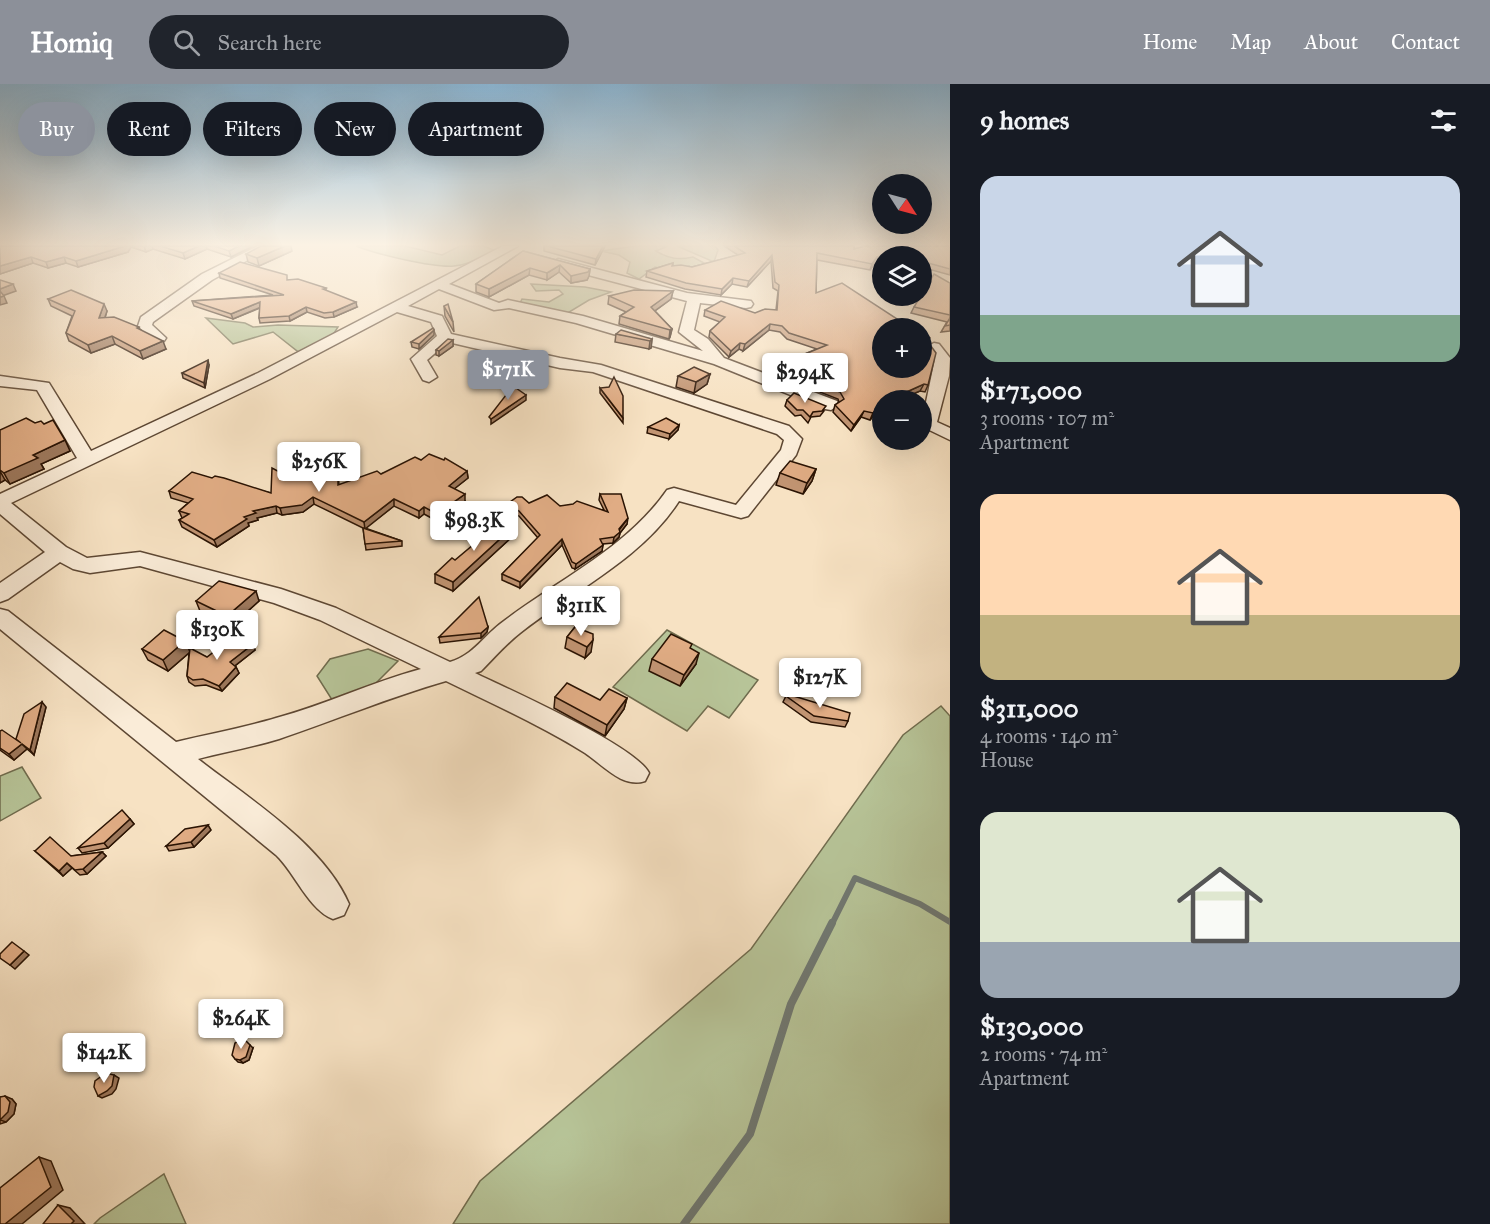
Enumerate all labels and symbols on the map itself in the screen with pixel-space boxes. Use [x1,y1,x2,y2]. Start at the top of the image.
north arrow [872,174,932,234]
pin: $171K [466,350,550,401]
pin: $294K [763,353,847,404]
pin: $256K [277,442,361,493]
pin: $98.3K [425,501,523,552]
pin: $311K [539,586,623,637]
pin: $130K [175,610,259,661]
pin: $127K [778,658,862,709]
pin: $264K [199,999,283,1050]
pin: $142K [62,1033,146,1084]

